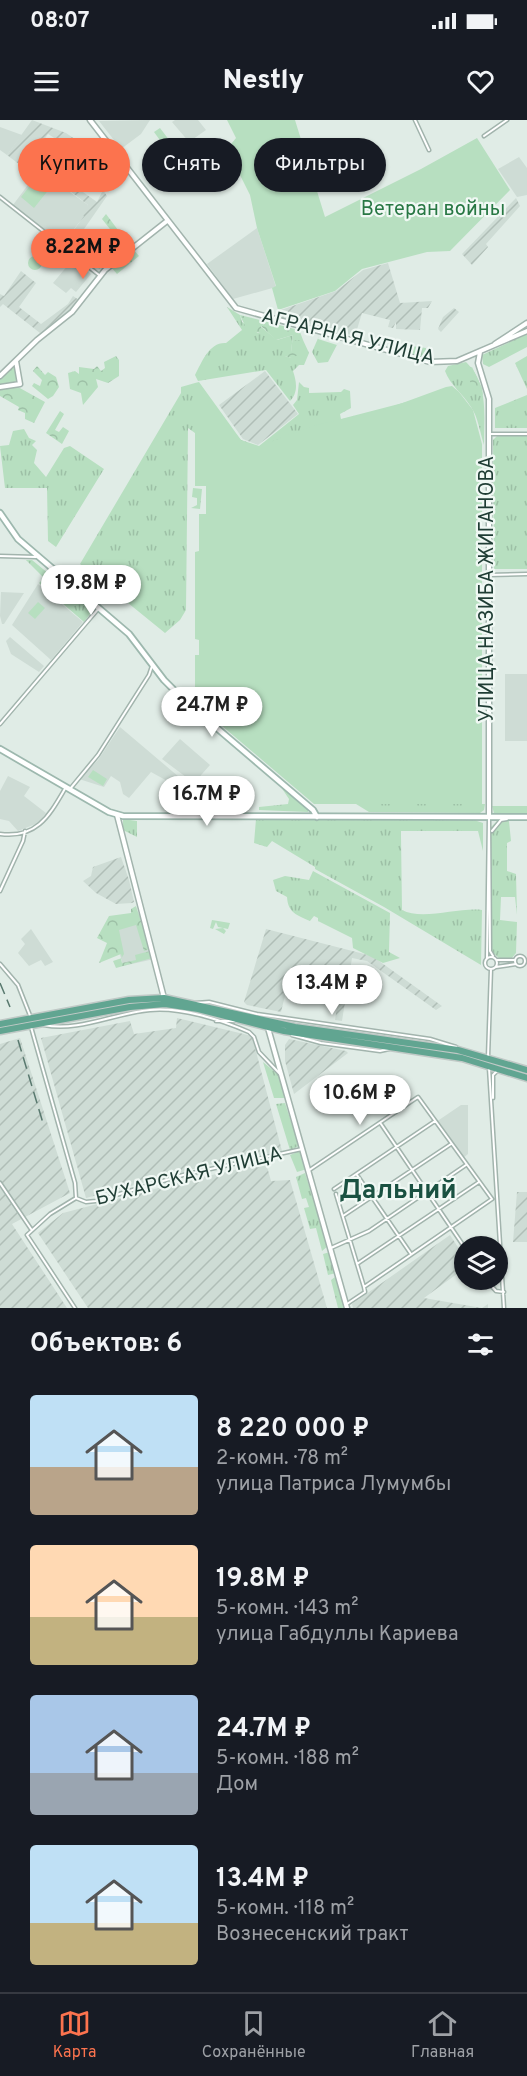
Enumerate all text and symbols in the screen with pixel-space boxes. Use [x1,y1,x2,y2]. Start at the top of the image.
text: 08:07 [30,8,90,35]
text: Nestly [223,64,304,98]
icon: menu [30,65,63,98]
icon: heart [464,65,497,98]
chip: Купить [18,138,130,192]
chip: Снять [142,138,242,192]
chip: Фильтры [254,138,386,192]
park label: Ветеран войны [361,197,505,223]
pin: 8.22M ₽ [28,229,138,280]
text: 8.22M ₽ [45,235,121,261]
street label: АГРАРНАЯ УЛИЦА [258,304,438,372]
street label: УЛИЦА НАЗИБА ЖИГАНОВА [475,456,501,722]
pin: 19.8M ₽ [36,565,146,616]
text: 19.8M ₽ [55,571,127,597]
pin: 24.7M ₽ [157,687,267,738]
text: 24.7M ₽ [175,693,249,719]
pin: 16.7M ₽ [152,776,262,827]
text: 16.7M ₽ [173,782,241,808]
pin: 13.4M ₽ [277,965,387,1016]
text: 13.4M ₽ [296,971,368,997]
pin: 10.6M ₽ [305,1075,415,1126]
text: 10.6M ₽ [324,1081,396,1107]
street label: БУХАРСКАЯ УЛИЦА [93,1141,285,1213]
district label: Дальний [340,1175,456,1208]
map controls [454,1236,508,1290]
button: layers [454,1236,508,1290]
text: Объектов: 6 [30,1328,182,1361]
icon: filters [464,1328,497,1361]
text: 8 220 000 ₽ [216,1413,369,1446]
icon: home [78,1419,150,1491]
text: 2-комн. · 78 m² [216,1446,348,1472]
text: улица Патриса Лумумбы [216,1472,451,1498]
text: 19.8M ₽ [216,1563,310,1596]
icon: home [78,1569,150,1641]
text: 5-комн. · 143 m² [216,1596,359,1622]
text: улица Габдуллы Кариева [216,1622,458,1648]
text: 24.7M ₽ [216,1713,311,1746]
icon: home [78,1719,150,1791]
text: 5-комн. · 188 m² [216,1746,359,1772]
text: Дом [216,1772,258,1798]
text: 13.4M ₽ [216,1863,309,1896]
icon: home [78,1869,150,1941]
text: 5-комн. · 118 m² [216,1896,354,1922]
text: Вознесенский тракт [216,1922,408,1948]
tab: Карта [53,2007,96,2063]
tab: Сохранённые [202,2007,306,2063]
tab: Главная [411,2007,474,2063]

